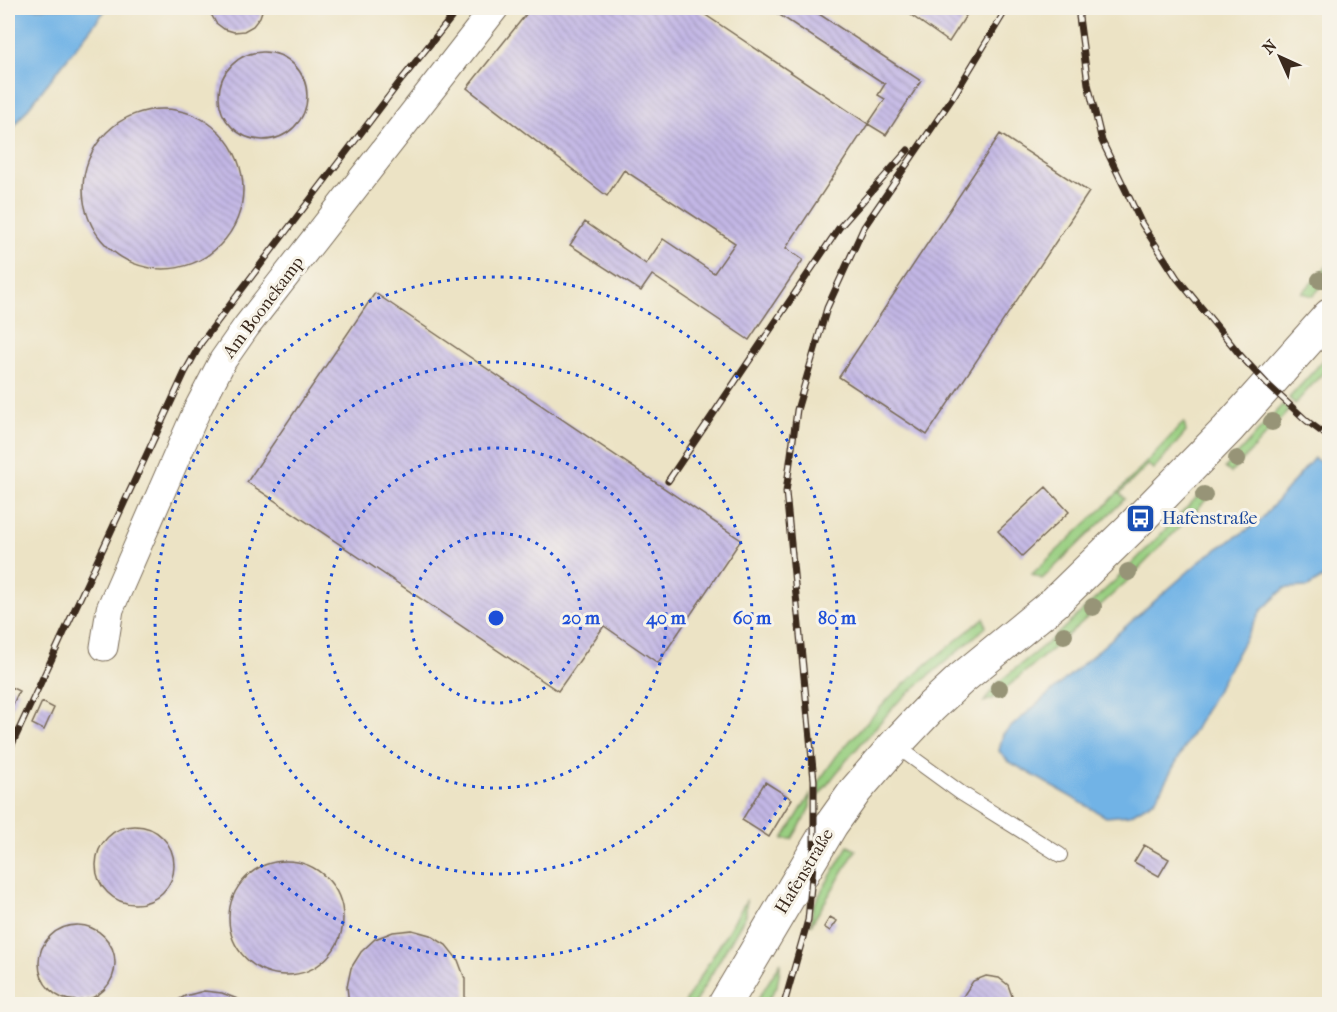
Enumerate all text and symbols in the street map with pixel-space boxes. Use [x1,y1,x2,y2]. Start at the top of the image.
north arrow [1250,27,1310,87]
text: N [1259,35,1281,58]
street label: Am Boonekamp [218,252,309,363]
bus stop icon: Hafenstraße [1125,502,1157,534]
place label: Hafenstraße [1162,508,1258,529]
centre of rings [486,608,506,628]
text: 20 m [562,608,601,629]
text: 40 m [645,608,687,629]
text: 60 m [733,608,772,629]
text: 80 m [818,608,857,629]
street label: Hafenstraße [771,825,838,918]

